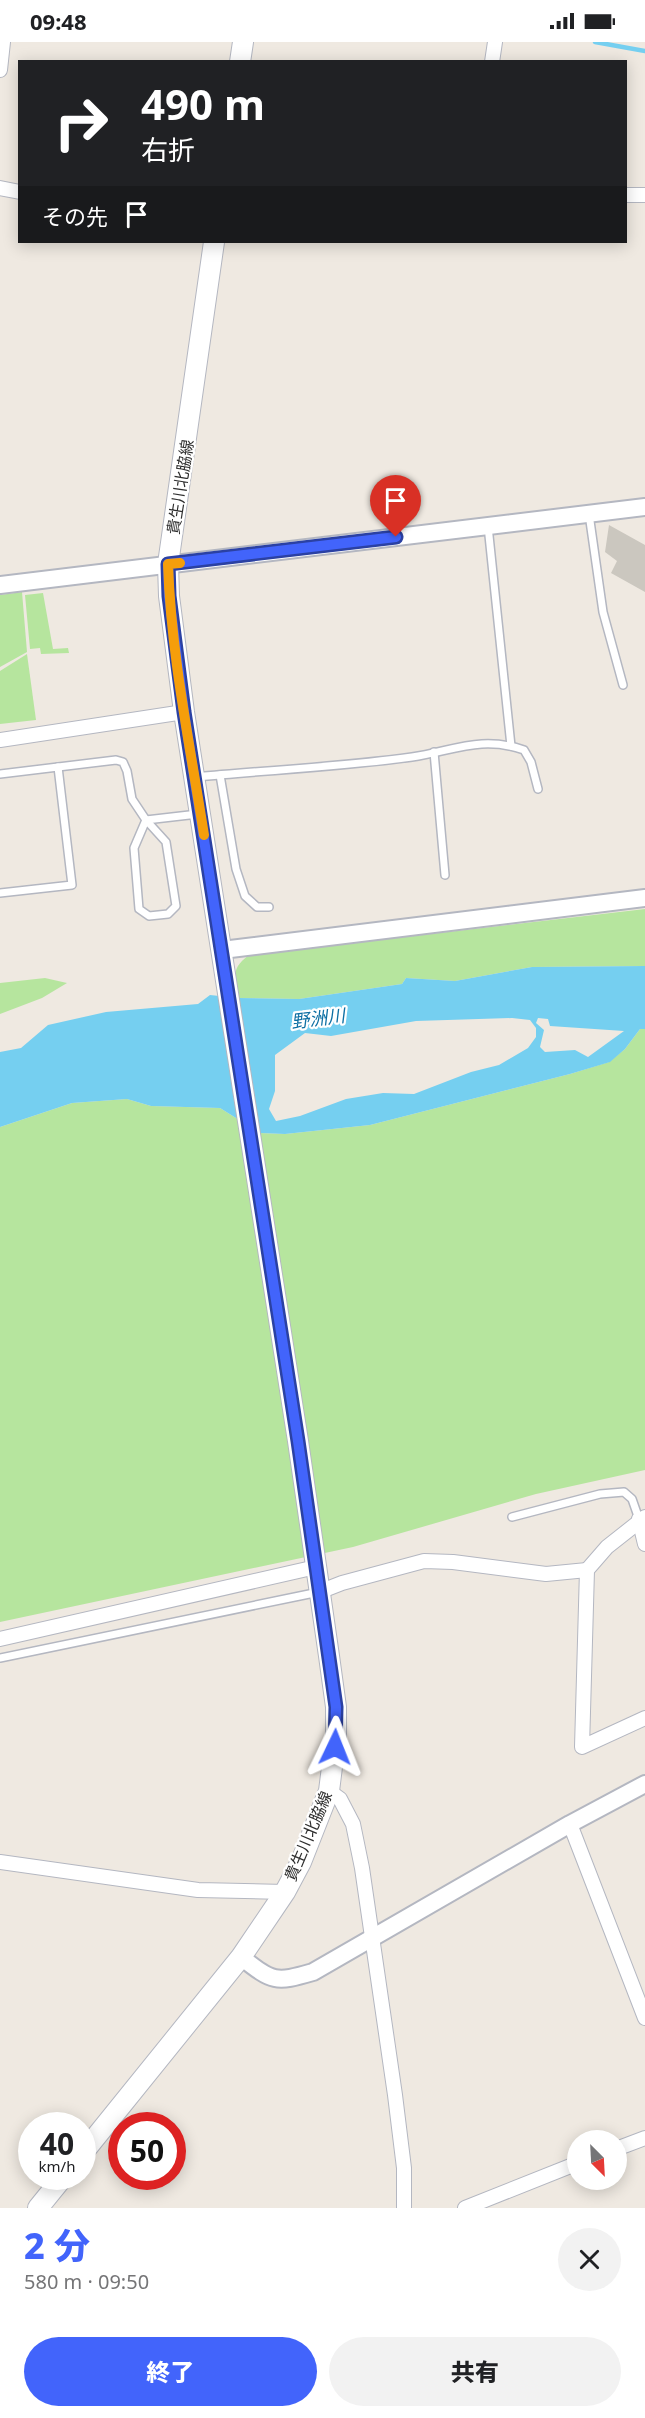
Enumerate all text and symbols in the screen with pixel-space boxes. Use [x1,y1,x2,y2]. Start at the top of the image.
text: 09:48 [30,6,87,36]
text: 490 m [141,75,265,132]
icon: right [42,84,120,162]
text: 右折 [141,131,195,168]
icon: arrive [120,198,153,231]
text: その先 [42,201,108,231]
street label: 貴生川北脇線 [162,438,198,536]
pin [370,475,421,537]
icon: arrive [379,484,412,517]
water label: 野洲川 [290,1003,348,1033]
position arrow [303,1715,367,1779]
street label: 貴生川北脇線 [279,1788,337,1884]
speed limit sign: 50 [108,2112,186,2190]
text: 40 [40,2123,74,2164]
north arrow [567,2130,627,2190]
map controls [567,2130,627,2190]
text: km/h [39,2156,75,2176]
text: 2 分 [24,2221,90,2270]
button: close [558,2228,621,2291]
text: 580 m · 09:50 [24,2268,149,2295]
button: 終了 [24,2337,317,2406]
button: 共有 [329,2337,621,2406]

